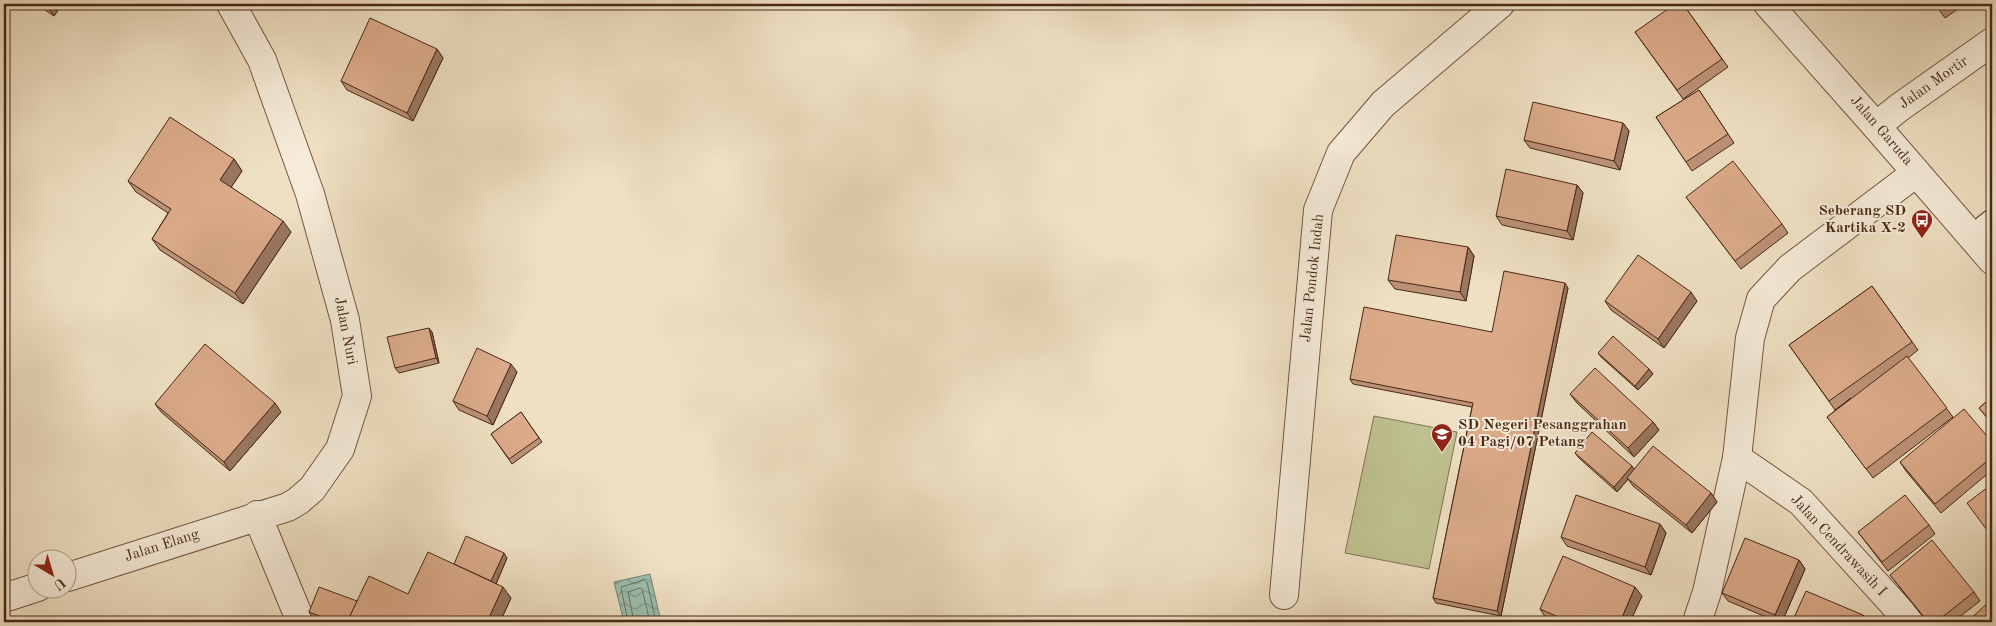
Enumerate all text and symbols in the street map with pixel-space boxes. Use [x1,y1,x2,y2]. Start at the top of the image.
street label: Jalan Mortir [1897,54,1971,112]
street label: Jalan Garuda [1847,93,1916,169]
place label: Seberang SD Kartika X-2 [1819,204,1906,236]
bus stop icon: Seberang SD Kartika X-2 [1910,208,1934,239]
street label: Jalan Pondok Indah [1299,213,1327,343]
street label: Jalan Nuri [331,296,359,366]
place label: SD Negeri Pesanggrahan 04 Pagi/07 Petang [1458,418,1627,450]
school or university icon: SD Negeri Pesanggrahan 04 Pagi/07 Petang [1430,422,1454,453]
street label: Jalan Cendrawasih I [1787,492,1889,600]
street label: Jalan Elang [123,527,201,565]
north arrow [28,548,78,598]
text: U [51,575,68,592]

